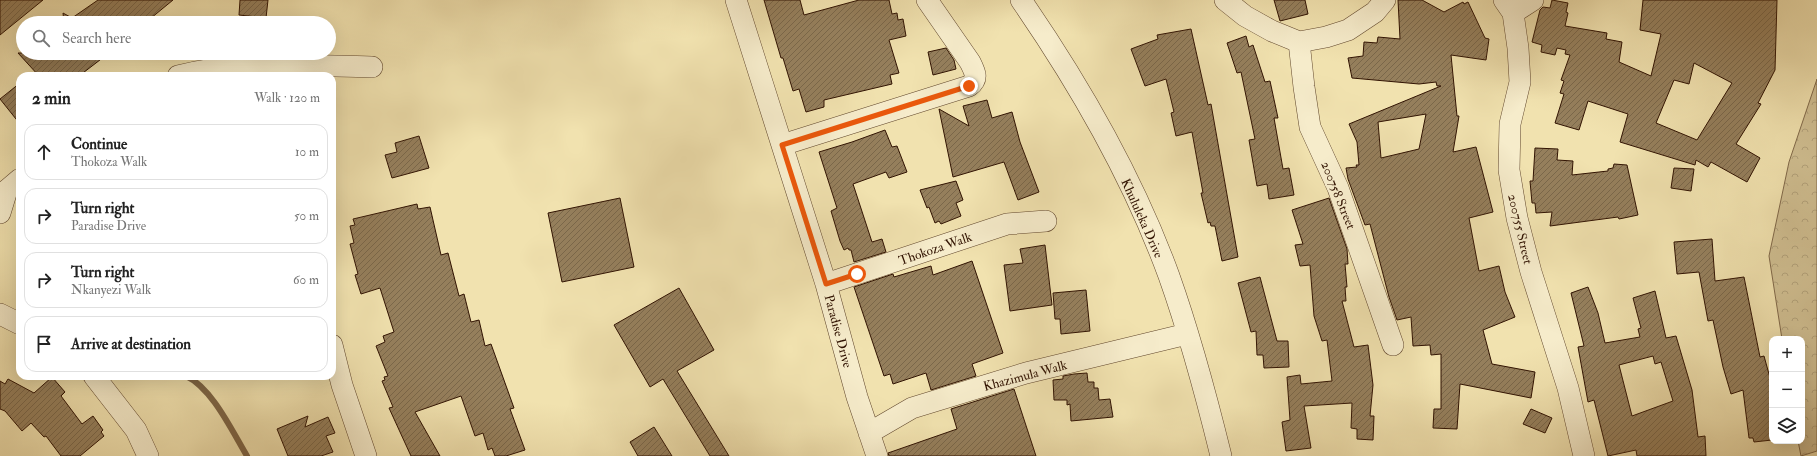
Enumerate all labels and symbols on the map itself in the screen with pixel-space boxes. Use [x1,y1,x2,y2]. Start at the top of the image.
route end [960,77,978,95]
street label: 200758 Street [1317,159,1359,232]
street label: Khululeka Drive [1117,176,1167,261]
street label: 200755 Street [1504,193,1536,266]
street label: Thokoza Walk [897,229,975,269]
route start [848,265,866,283]
street label: Paradise Drive [821,293,856,370]
street label: Khazimula Walk [982,357,1070,395]

